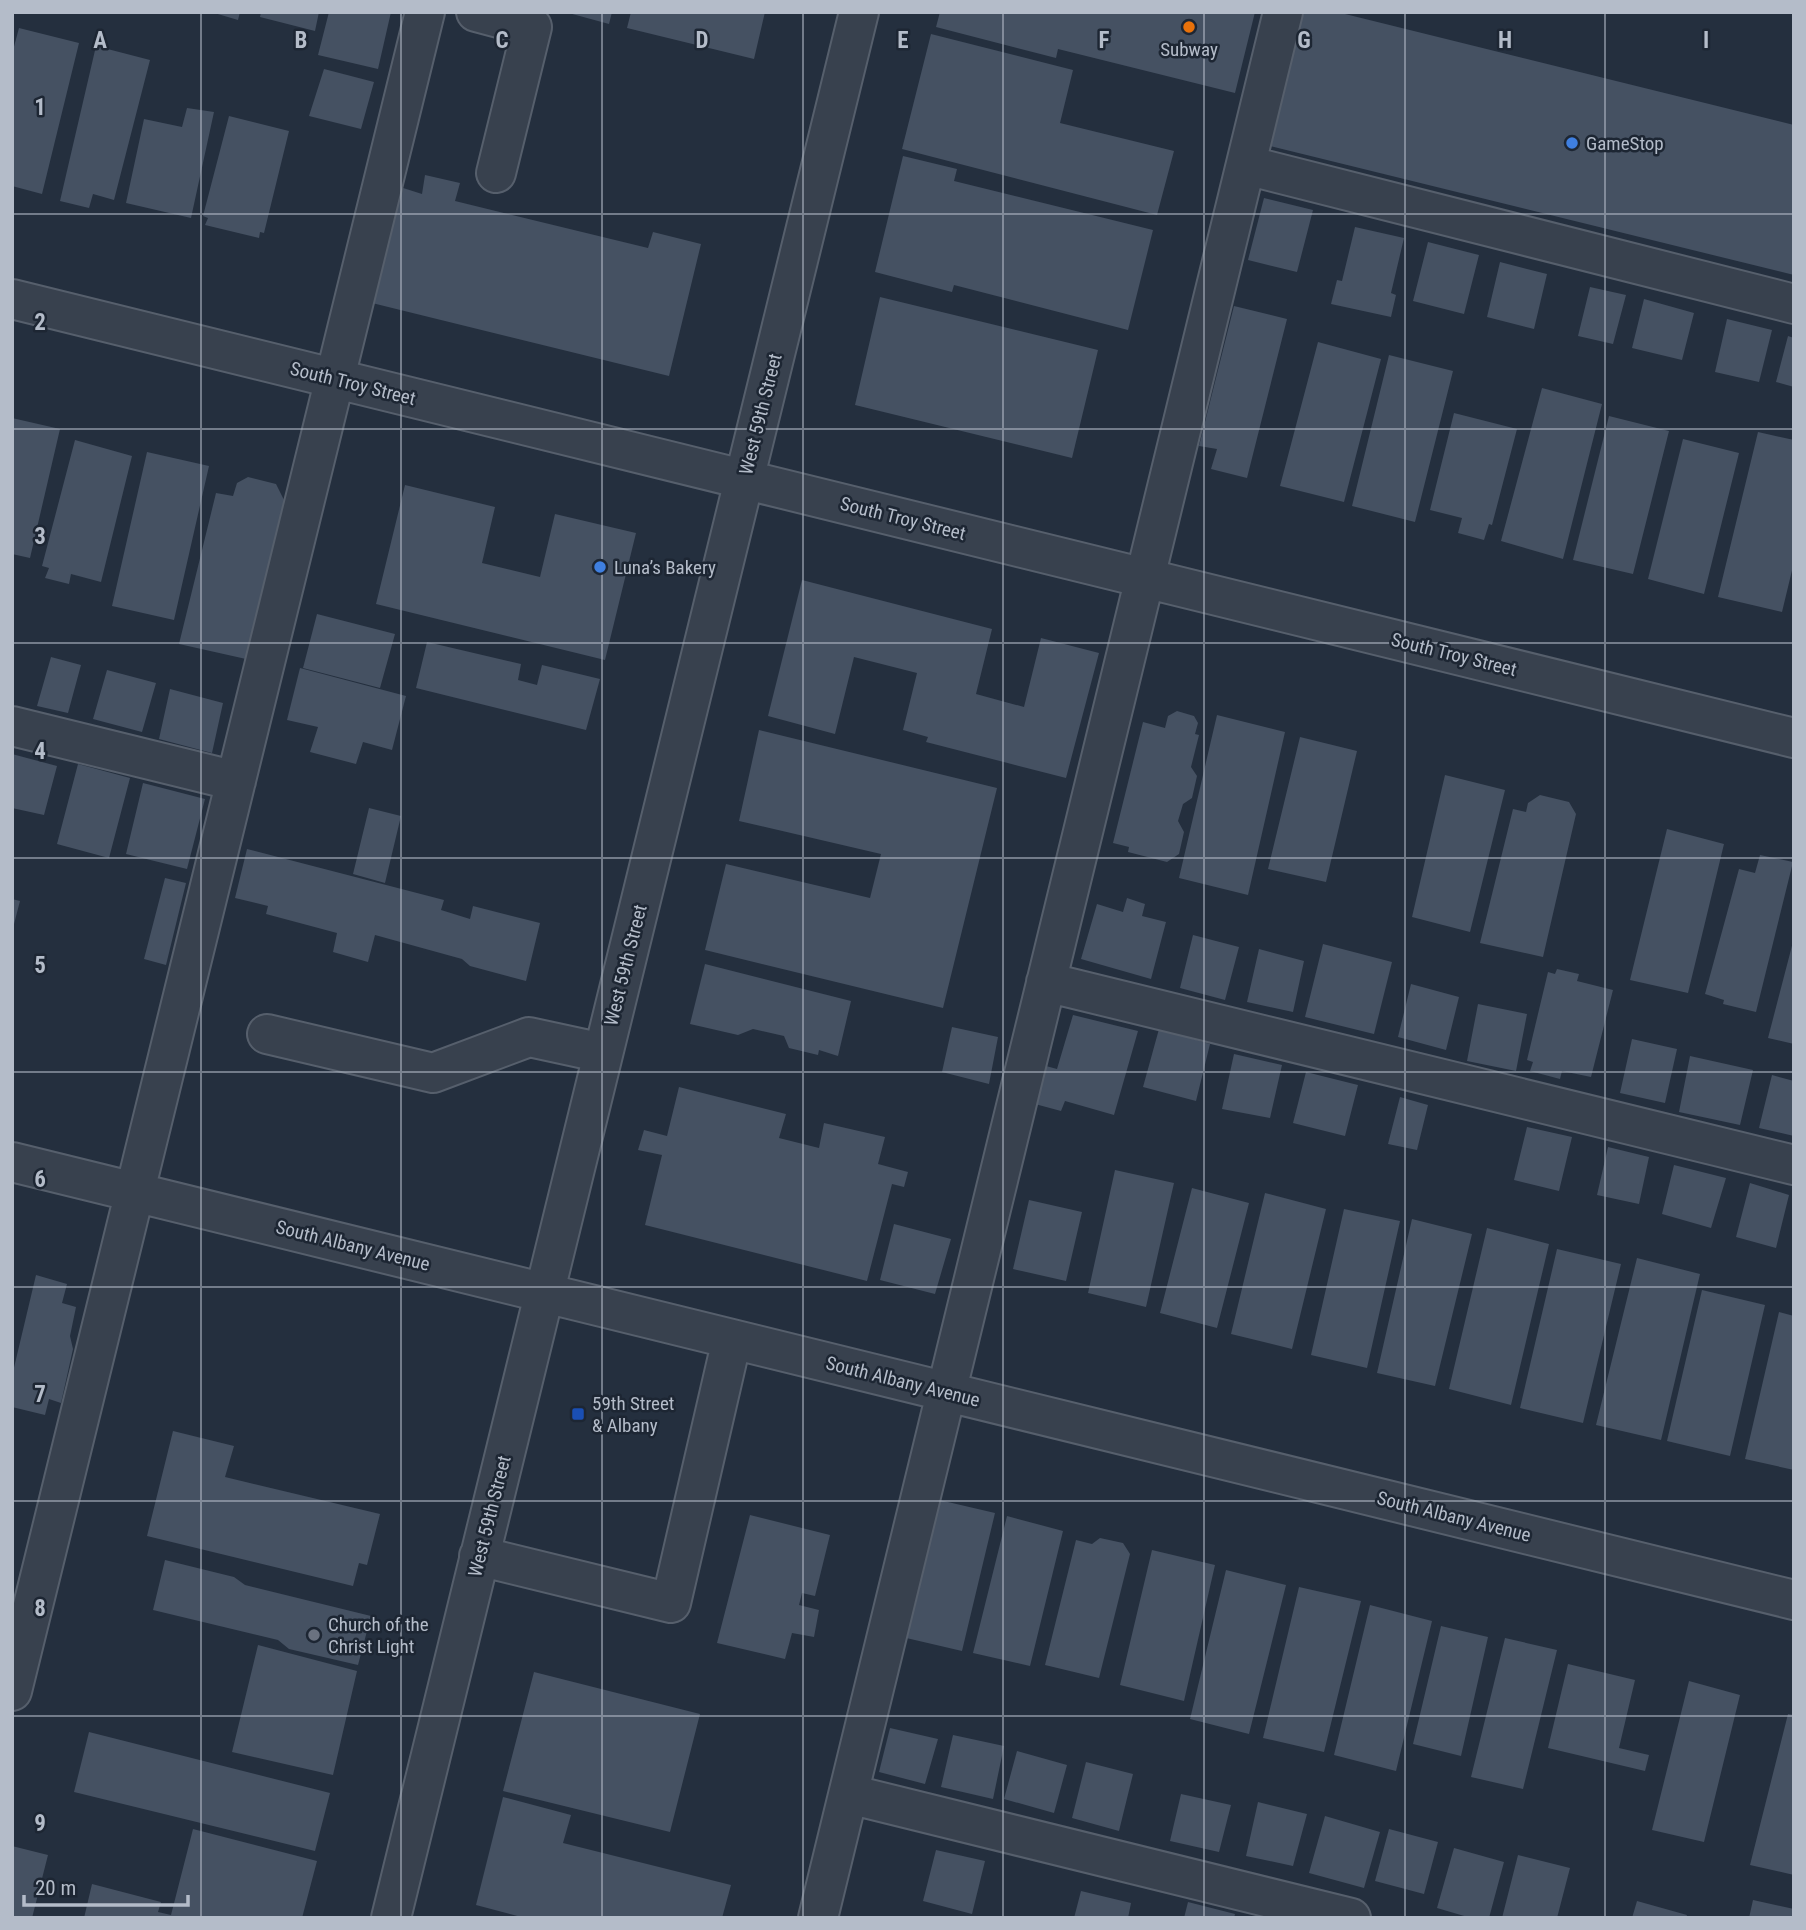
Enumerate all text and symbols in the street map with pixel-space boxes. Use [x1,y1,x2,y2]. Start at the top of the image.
marker: Subway [1181,19,1197,35]
text: A [93,27,107,54]
text: B [295,27,307,54]
text: C [495,27,509,54]
text: D [696,27,709,54]
text: E [897,27,909,54]
text: F [1099,27,1110,54]
text: G [1297,27,1311,54]
text: H [1498,27,1512,54]
text: I [1703,27,1709,54]
place label: Subway [1160,38,1218,61]
text: 1 [34,94,46,121]
place label: GameStop [1586,132,1664,155]
marker: GameStop [1564,135,1580,151]
text: 2 [34,309,46,336]
street label: West 59th Street [734,351,787,477]
street label: South Troy Street [288,357,418,410]
street label: South Troy Street [838,492,968,545]
text: 3 [34,523,46,550]
place label: Luna’s Bakery [614,556,716,579]
marker: Luna’s Bakery [592,559,608,575]
street label: South Troy Street [1389,628,1519,681]
text: 4 [34,738,46,765]
street label: West 59th Street [599,902,652,1028]
text: 5 [34,952,46,979]
text: 6 [34,1166,46,1193]
street label: South Albany Avenue [274,1215,432,1276]
street label: South Albany Avenue [824,1351,982,1412]
text: 7 [34,1381,46,1408]
place label: 59th Street & Albany [592,1392,674,1437]
marker: 59th Street & Albany [570,1406,586,1422]
street label: West 59th Street [463,1453,516,1579]
street label: South Albany Avenue [1375,1486,1533,1547]
text: 8 [34,1595,46,1622]
place label: Church of the Christ Light [328,1613,429,1658]
marker: Church of the Christ Light [306,1627,322,1643]
text: 9 [34,1810,46,1837]
scale bar [24,1864,189,1908]
text: 20 m [35,1876,76,1900]

